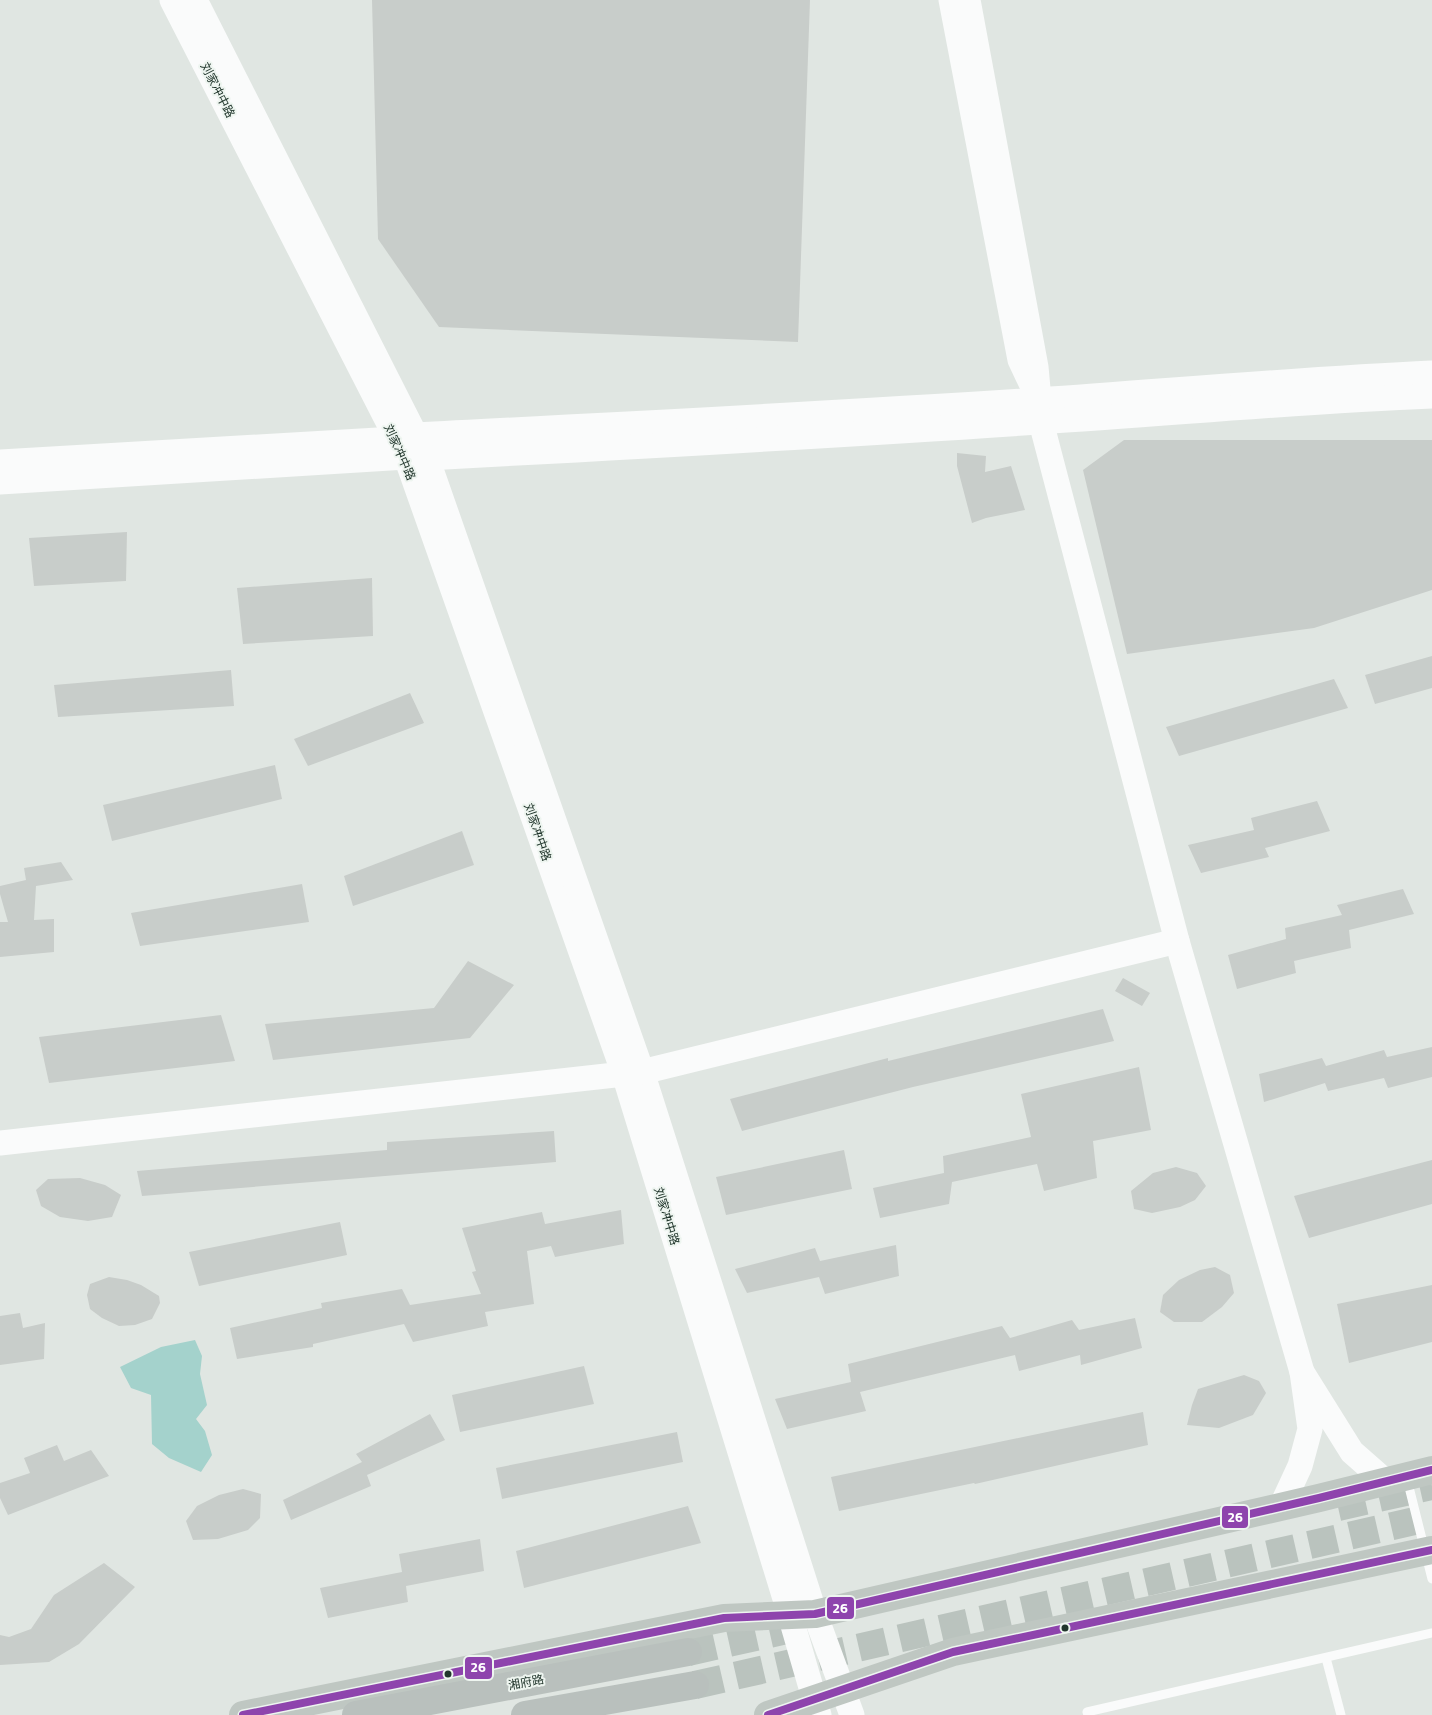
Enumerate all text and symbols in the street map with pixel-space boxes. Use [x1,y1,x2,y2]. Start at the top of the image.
street label: 刘家冲中路 [196,59,240,121]
street label: 刘家冲中路 [379,421,421,483]
street label: 刘家冲中路 [519,801,557,863]
street label: 刘家冲中路 [649,1185,685,1247]
line badge: 26 [1221,1505,1249,1529]
text: 26 [1227,1506,1243,1527]
line badge: 26 [826,1596,855,1620]
text: 26 [832,1597,848,1618]
unlabelled marker [1060,1623,1070,1633]
line badge: 26 [464,1656,493,1680]
text: 26 [470,1656,486,1677]
unlabelled marker [443,1669,453,1679]
street label: 湘府路 [507,1669,545,1695]

